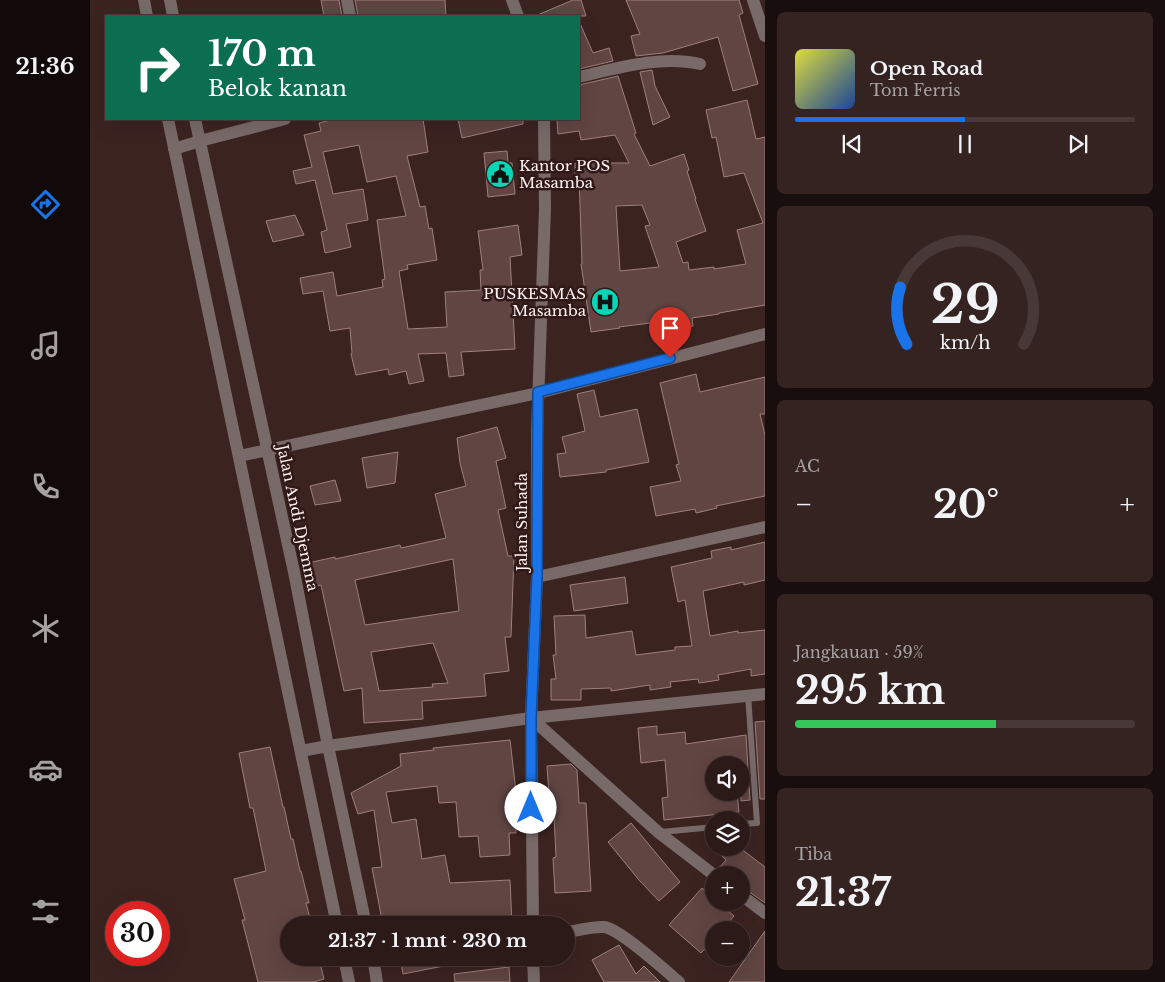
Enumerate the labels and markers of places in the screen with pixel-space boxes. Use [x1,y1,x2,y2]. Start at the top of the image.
place label: Kantor POS Masamba [519,156,610,192]
public building icon: Kantor POS Masamba [485,159,515,189]
place label: PUSKESMAS Masamba [483,284,587,320]
hospital icon: PUSKESMAS Masamba [590,287,620,317]
pin [649,307,691,358]

